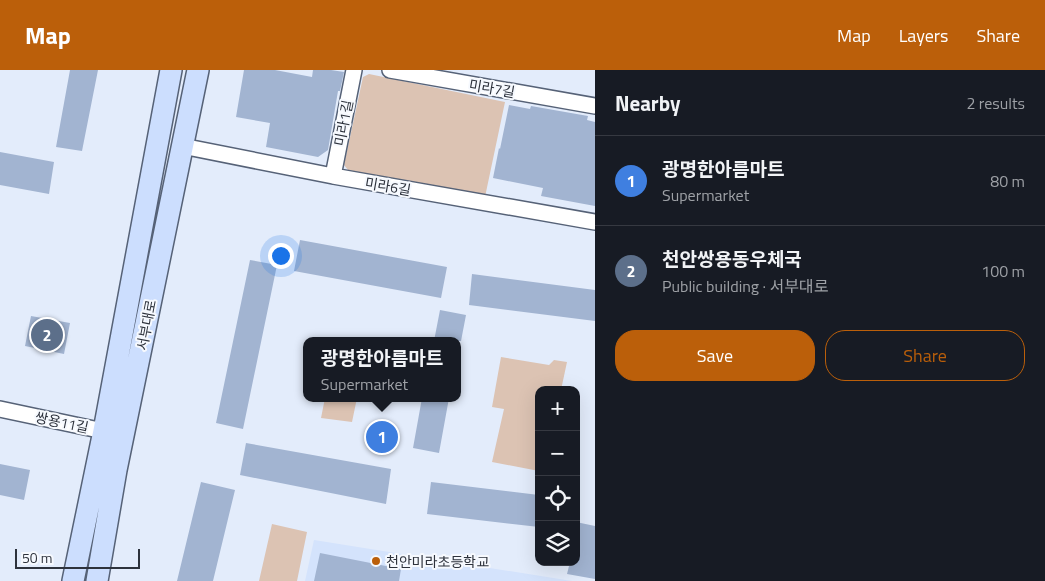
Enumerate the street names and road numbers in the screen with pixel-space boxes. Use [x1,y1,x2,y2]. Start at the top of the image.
street label: 미라7길 [467,74,517,102]
street label: 미라1길 [328,98,358,148]
street label: 미라6길 [363,172,413,200]
street label: 서부대로 [131,298,161,352]
street label: 쌍용11길 [33,406,91,438]

